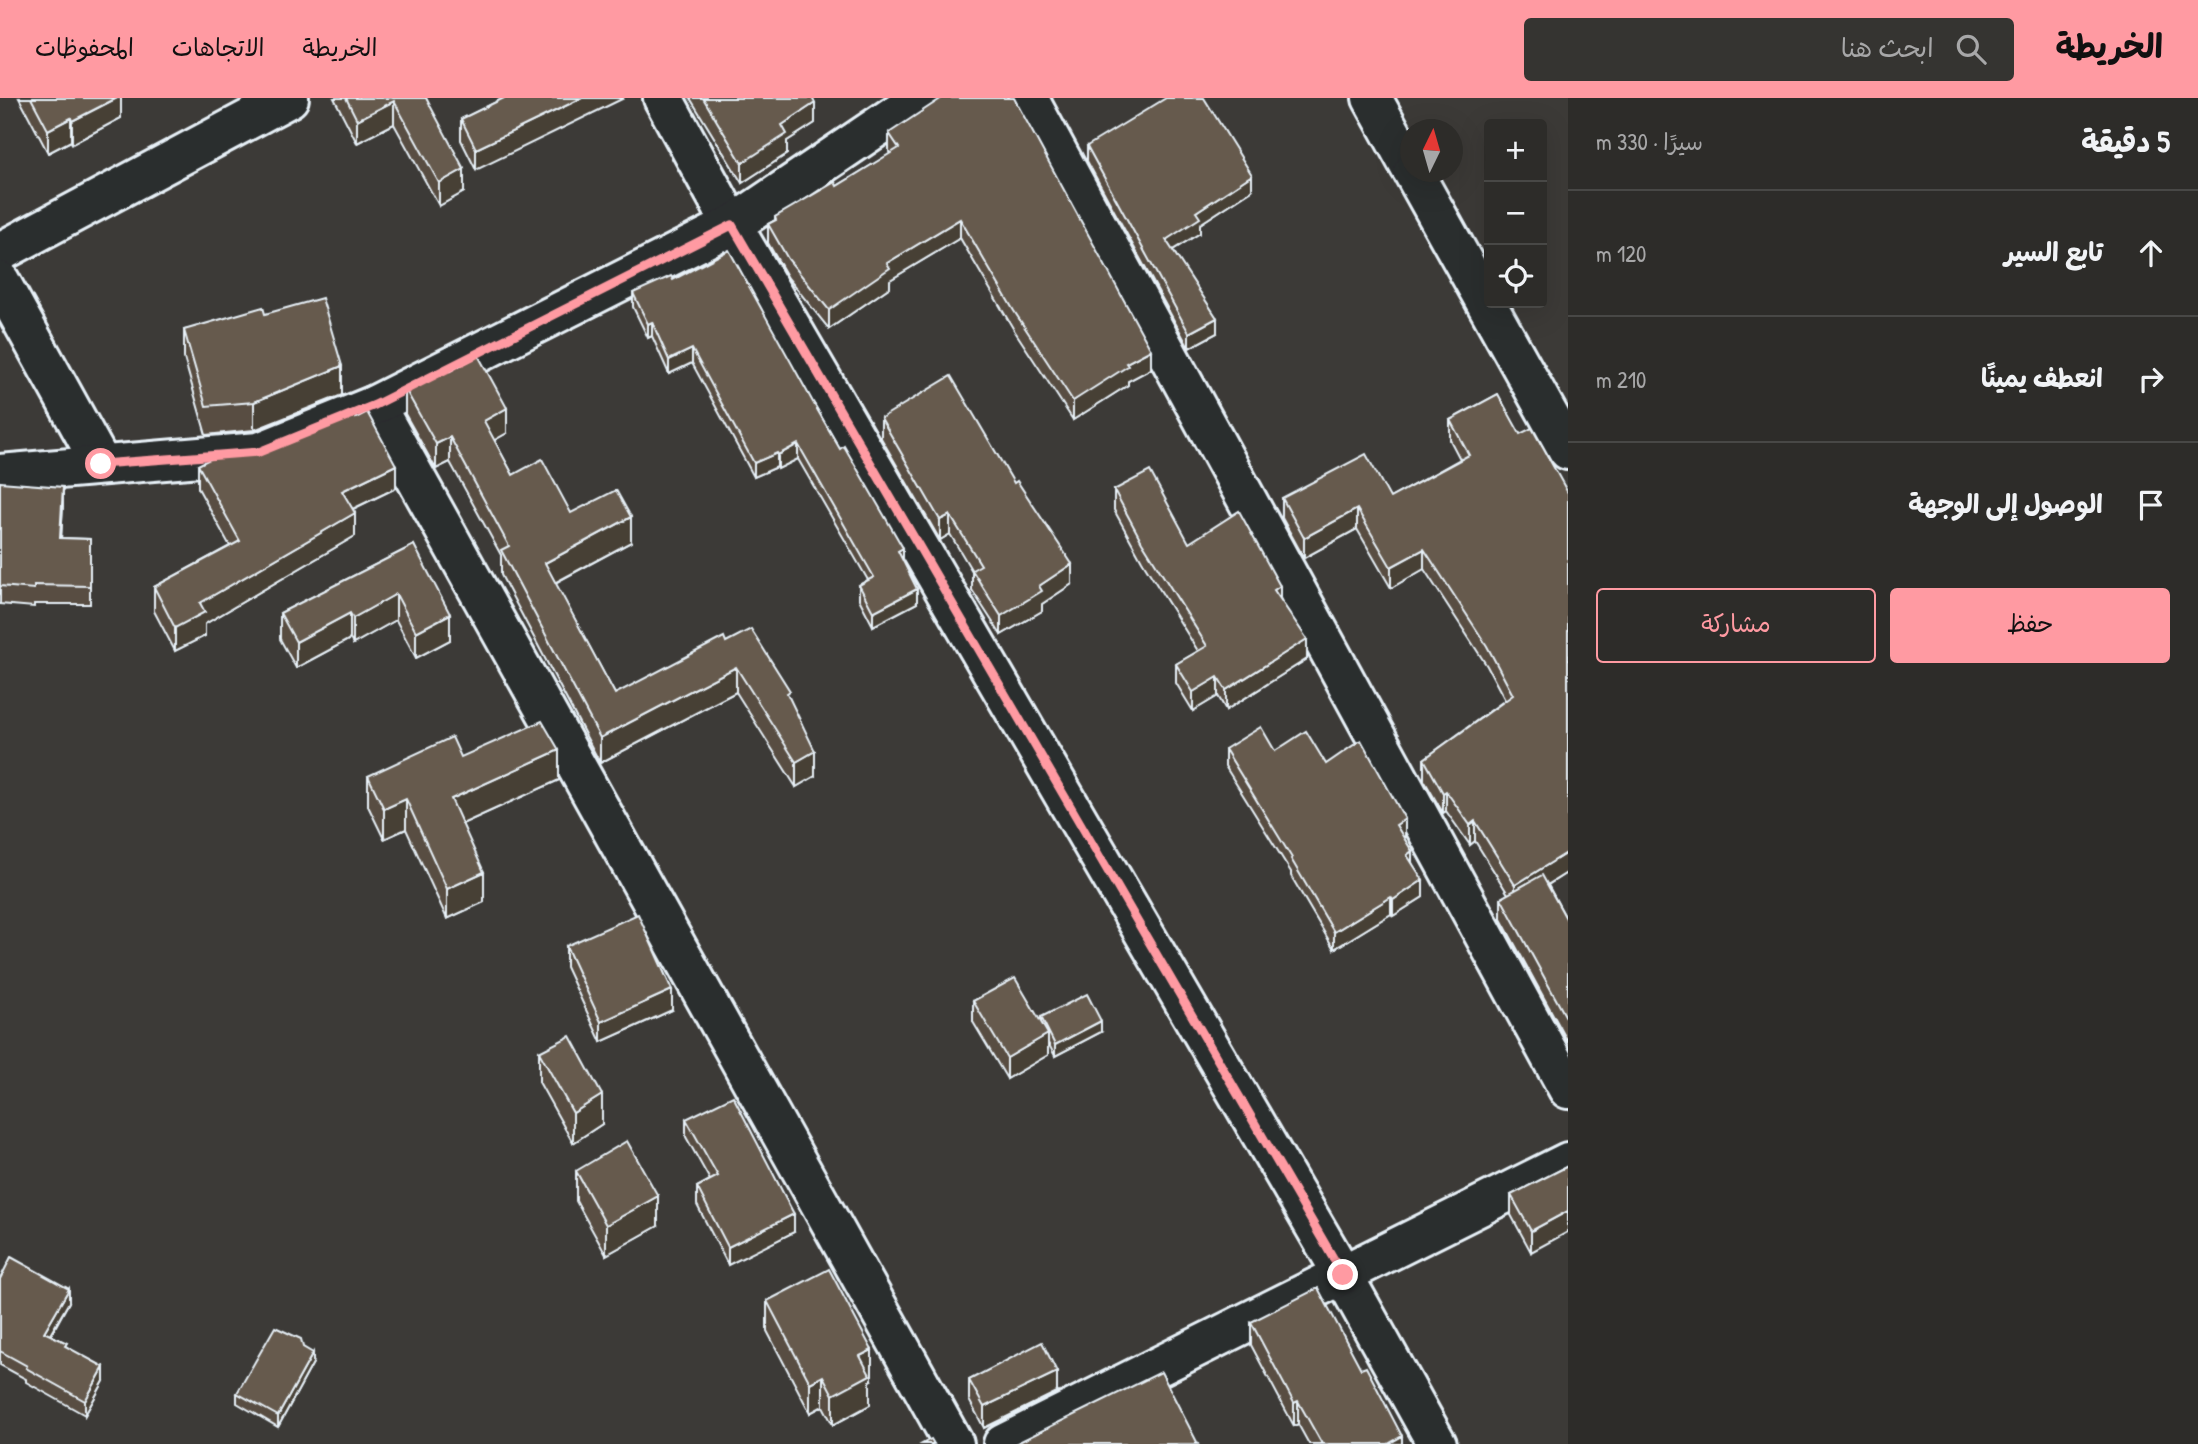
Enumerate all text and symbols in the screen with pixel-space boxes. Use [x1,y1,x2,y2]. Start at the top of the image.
search box [1524,18,2014,81]
text: الخريطة [2056,24,2163,68]
text: ابحث هنا [1841,30,1934,65]
icon: search [1952,30,1990,68]
text: المحفوظات [35,31,134,63]
text: الاتجاهات [172,31,265,63]
text: الخريطة [303,31,377,63]
north arrow [1400,119,1463,182]
map controls [1484,119,1547,308]
button: + [1484,119,1547,182]
text: 5 دقيقة [2081,121,2170,161]
text: سيرًا · 330 m [1596,126,1703,157]
button: − [1484,182,1547,245]
text: تابع السير [2004,234,2103,269]
icon: ahead [2132,234,2170,272]
text: 120 m [1596,238,1646,269]
button: locate [1484,245,1547,308]
text: انعطف يمينًا [1981,360,2103,395]
icon: right [2132,360,2170,398]
text: 210 m [1596,364,1646,395]
route start [85,448,116,479]
text: الوصول إلى الوجهة [1908,486,2103,521]
icon: arrive [2132,486,2170,524]
button: مشاركة [1596,588,1876,663]
button: حفظ [1890,588,2170,663]
route end [1327,1259,1358,1290]

